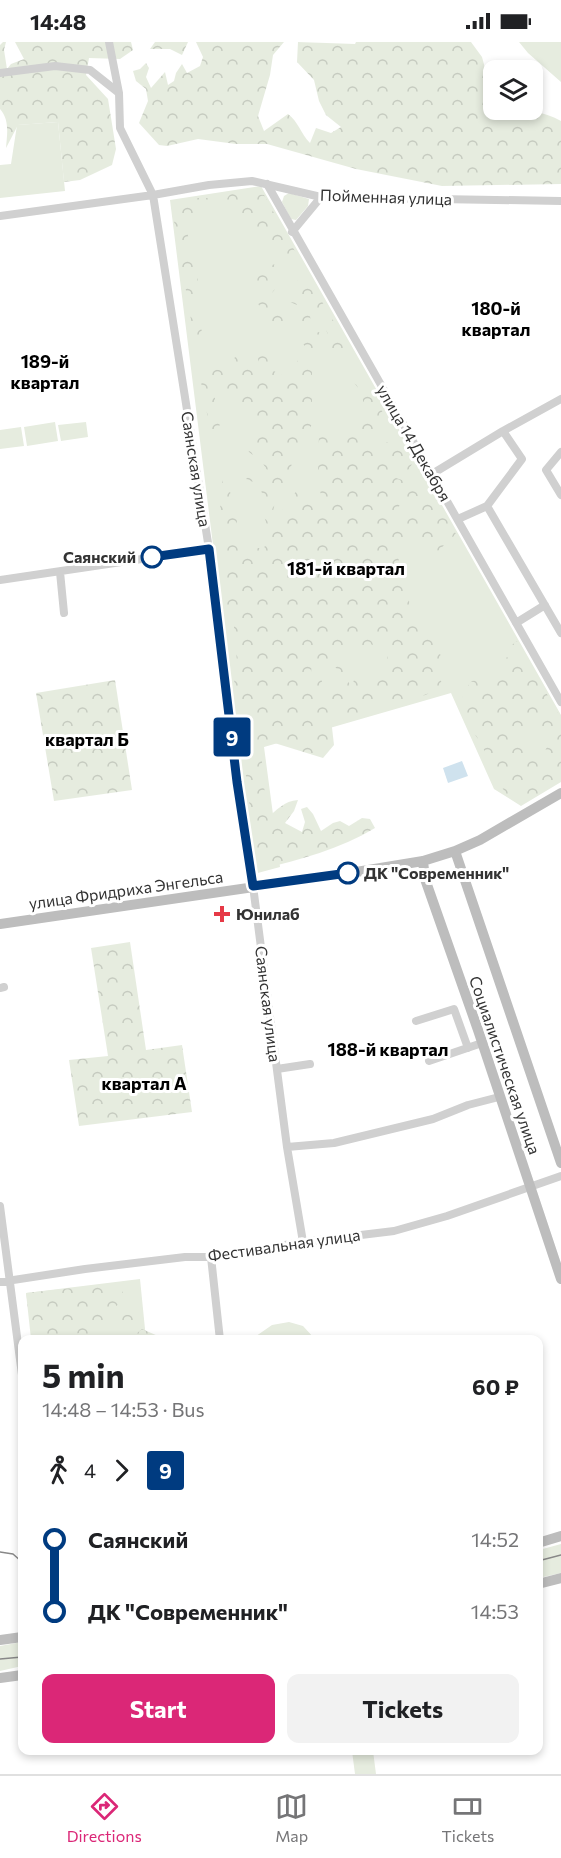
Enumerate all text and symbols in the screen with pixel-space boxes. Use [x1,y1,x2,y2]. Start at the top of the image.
text: 14:48 [30,8,86,35]
map controls [483,60,543,120]
button: layers [483,60,543,120]
street label: Пойменная улица [320,185,452,208]
district label: 180-й квартал [462,297,530,340]
district label: 189-й квартал [11,350,79,393]
street label: улица 14 Декабря [373,381,456,505]
street label: Саянская улица [178,410,215,528]
marker: Саянский [141,546,163,568]
place label: Саянский [63,547,136,566]
district label: 181-й квартал [287,557,405,579]
line badge: 9 [212,718,252,756]
text: 9 [226,725,238,750]
district label: квартал Б [45,728,129,750]
marker: ДК "Современник" [337,862,359,884]
place label: ДК "Современник" [364,863,509,882]
street label: улица Фридриха Энгельса [28,866,224,913]
place label: Юнилаб [236,904,300,923]
marker: Юнилаб [213,905,231,923]
street label: Саянская улица [252,945,285,1063]
street label: Социалистическая улица [466,973,545,1156]
district label: 188-й квартал [328,1038,448,1060]
district label: квартал А [101,1072,187,1094]
street label: Фестивальная улица [207,1224,361,1265]
text: 5 min [42,1354,125,1395]
text: 60 ₽ [472,1373,519,1400]
text: 14:48 – 14:53 · Bus [42,1397,205,1421]
icon: walk [42,1454,75,1487]
icon: forward [105,1454,138,1487]
text: 4 [84,1458,96,1482]
text: 9 [159,1458,172,1483]
text: Саянский [88,1526,188,1553]
text: 14:52 [471,1527,519,1551]
text: ДК "Современник" [88,1598,288,1625]
text: 14:53 [471,1599,519,1623]
button: Start [42,1674,275,1743]
button: Tickets [287,1674,519,1743]
tab: Directions [67,1790,142,1845]
tab: Map [275,1790,308,1845]
tab: Tickets [442,1790,494,1845]

